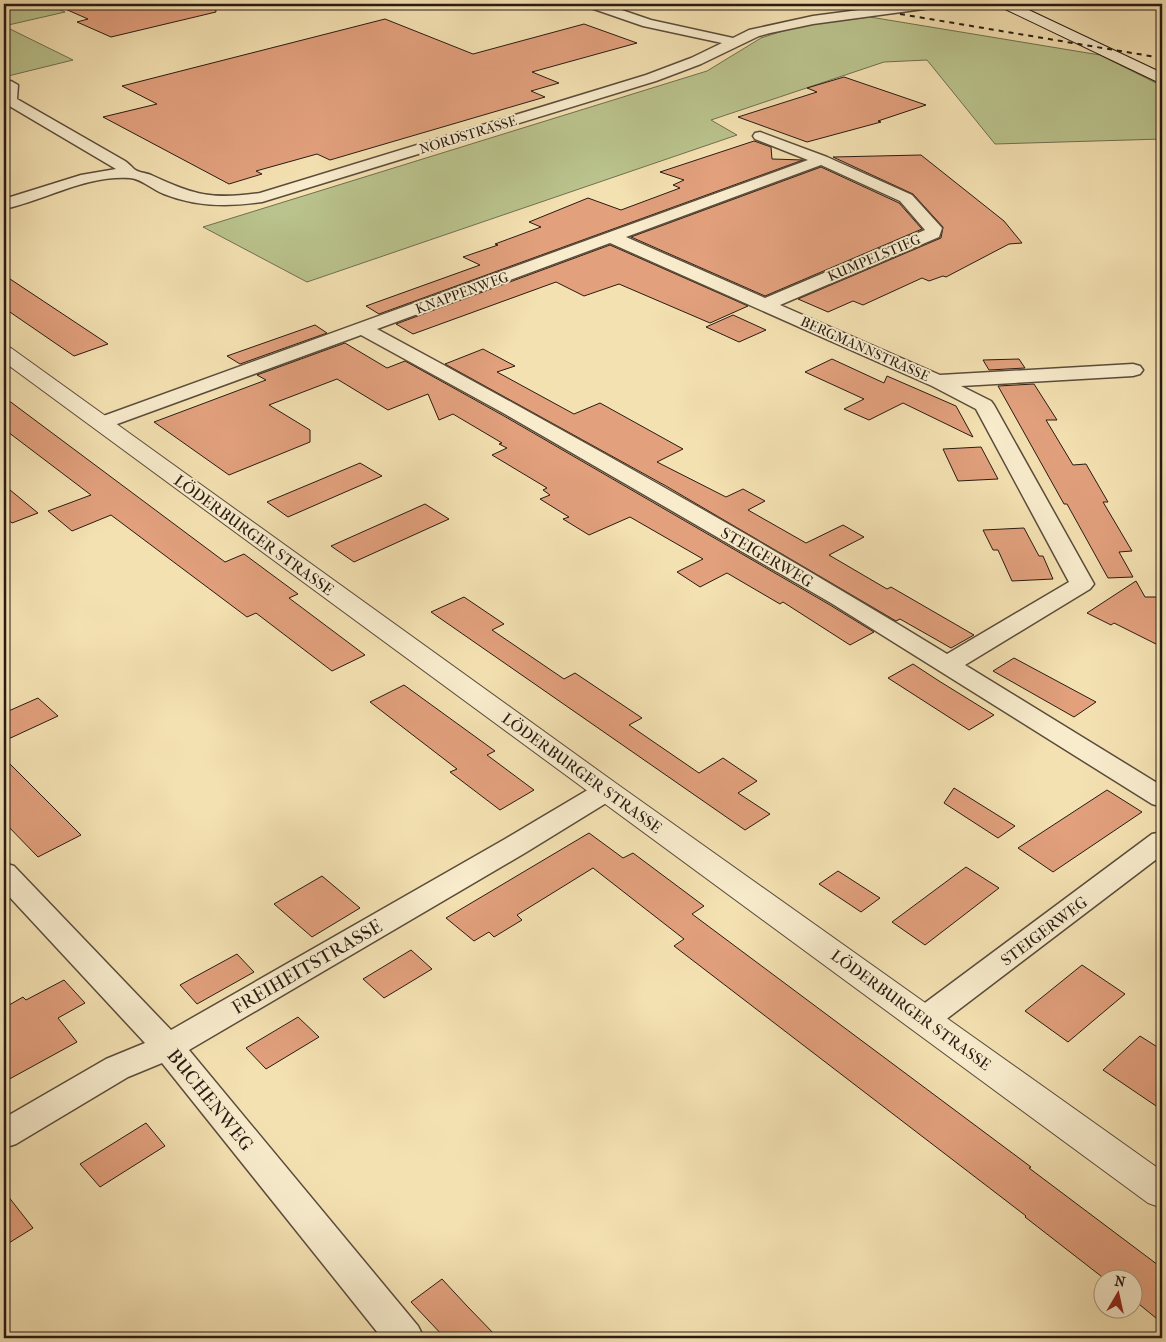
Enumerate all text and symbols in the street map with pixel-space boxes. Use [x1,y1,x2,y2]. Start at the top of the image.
street label: NORDSTRASSE [417,112,519,158]
street label: KUMPELSTIEG [825,231,923,285]
street label: KNAPPENWEG [413,268,511,318]
street label: BERGMANNSTRASSE [798,313,932,385]
street label: LÖDERBURGER STRASSE [170,471,338,599]
street label: STEIGERWEG [717,523,817,591]
street label: LÖDERBURGER STRASSE [498,709,666,837]
street label: STEIGERWEG [997,892,1091,970]
street label: FREIHEITSTRASSE [228,915,386,1019]
street label: LÖDERBURGER STRASSE [827,946,995,1074]
street label: BUCHENWEG [162,1045,258,1155]
north arrow [1094,1270,1144,1320]
text: N [1113,1272,1127,1291]

